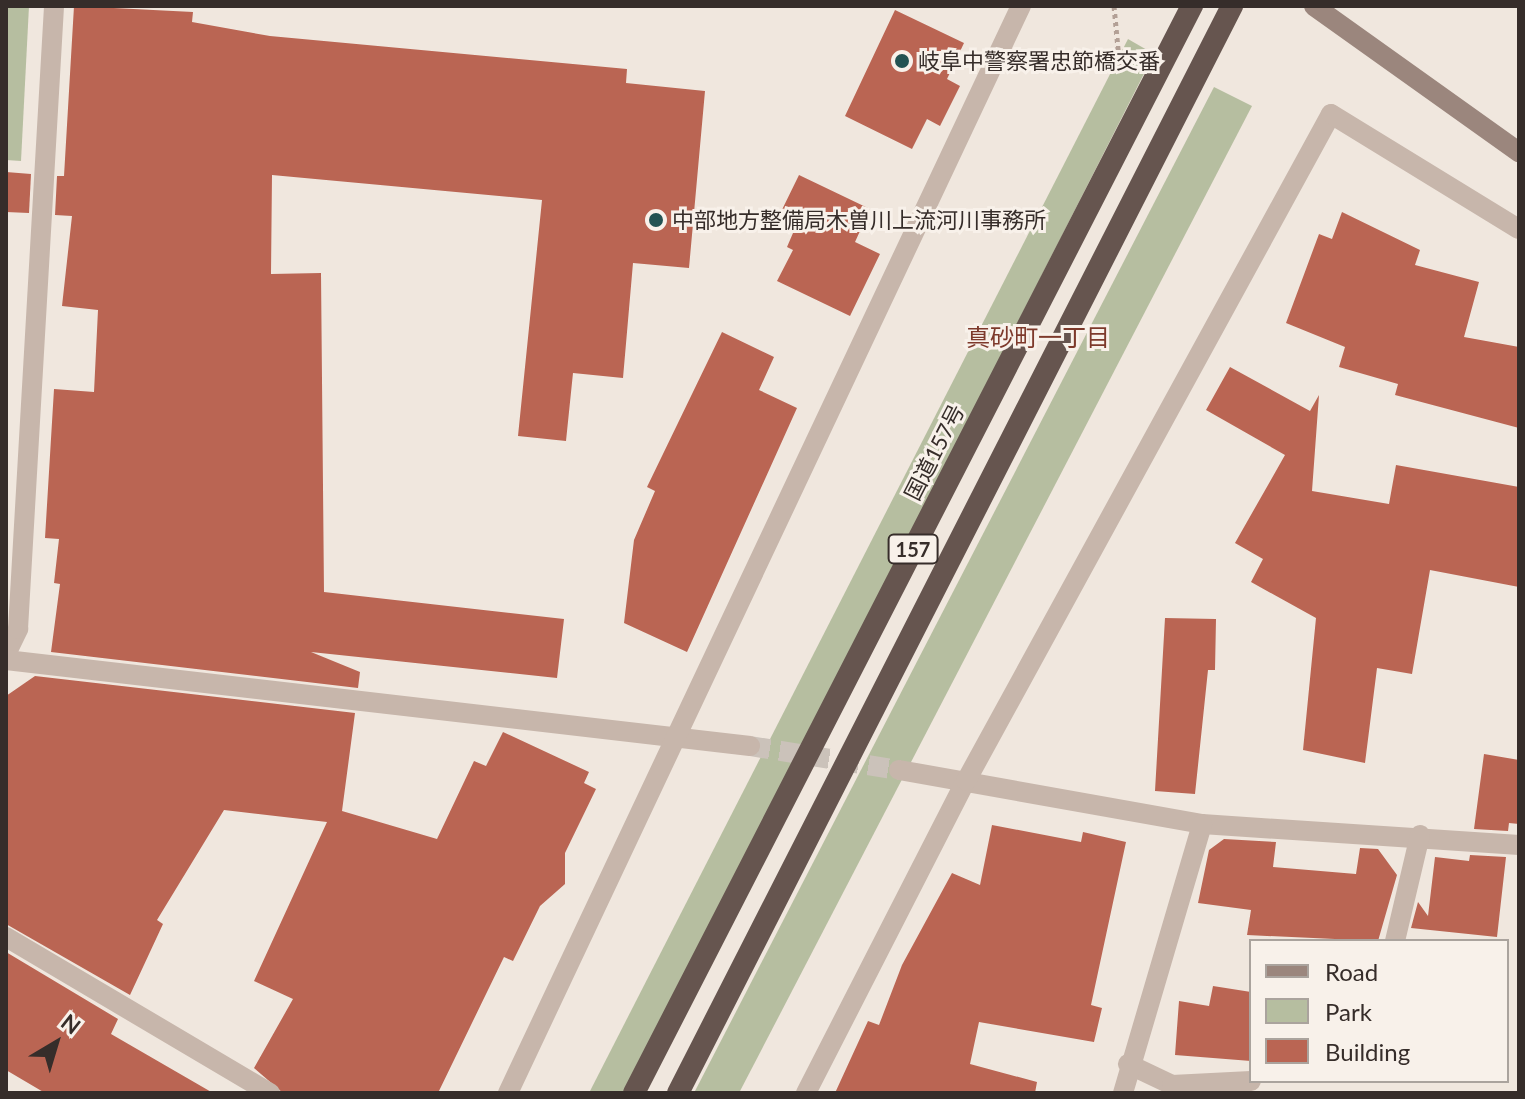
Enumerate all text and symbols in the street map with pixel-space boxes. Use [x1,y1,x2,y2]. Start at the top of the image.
place label: 岐阜中警察署忠節橋交番 [918,48,1160,74]
marker: 岐阜中警察署忠節橋交番 [893,52,911,70]
place label: 中部地方整備局木曽川上流河川事務所 [672,207,1046,233]
marker: 中部地方整備局木曽川上流河川事務所 [647,211,665,229]
district label: 真砂町一丁目 [966,323,1110,351]
street label: 国道157号 [899,400,969,504]
road number: 157 [887,533,939,565]
legend [1249,939,1509,1083]
text: Road [1325,957,1378,986]
text: Park [1325,997,1372,1026]
north arrow [16,1003,96,1083]
text: N [56,1008,86,1040]
text: Building [1325,1037,1410,1066]

